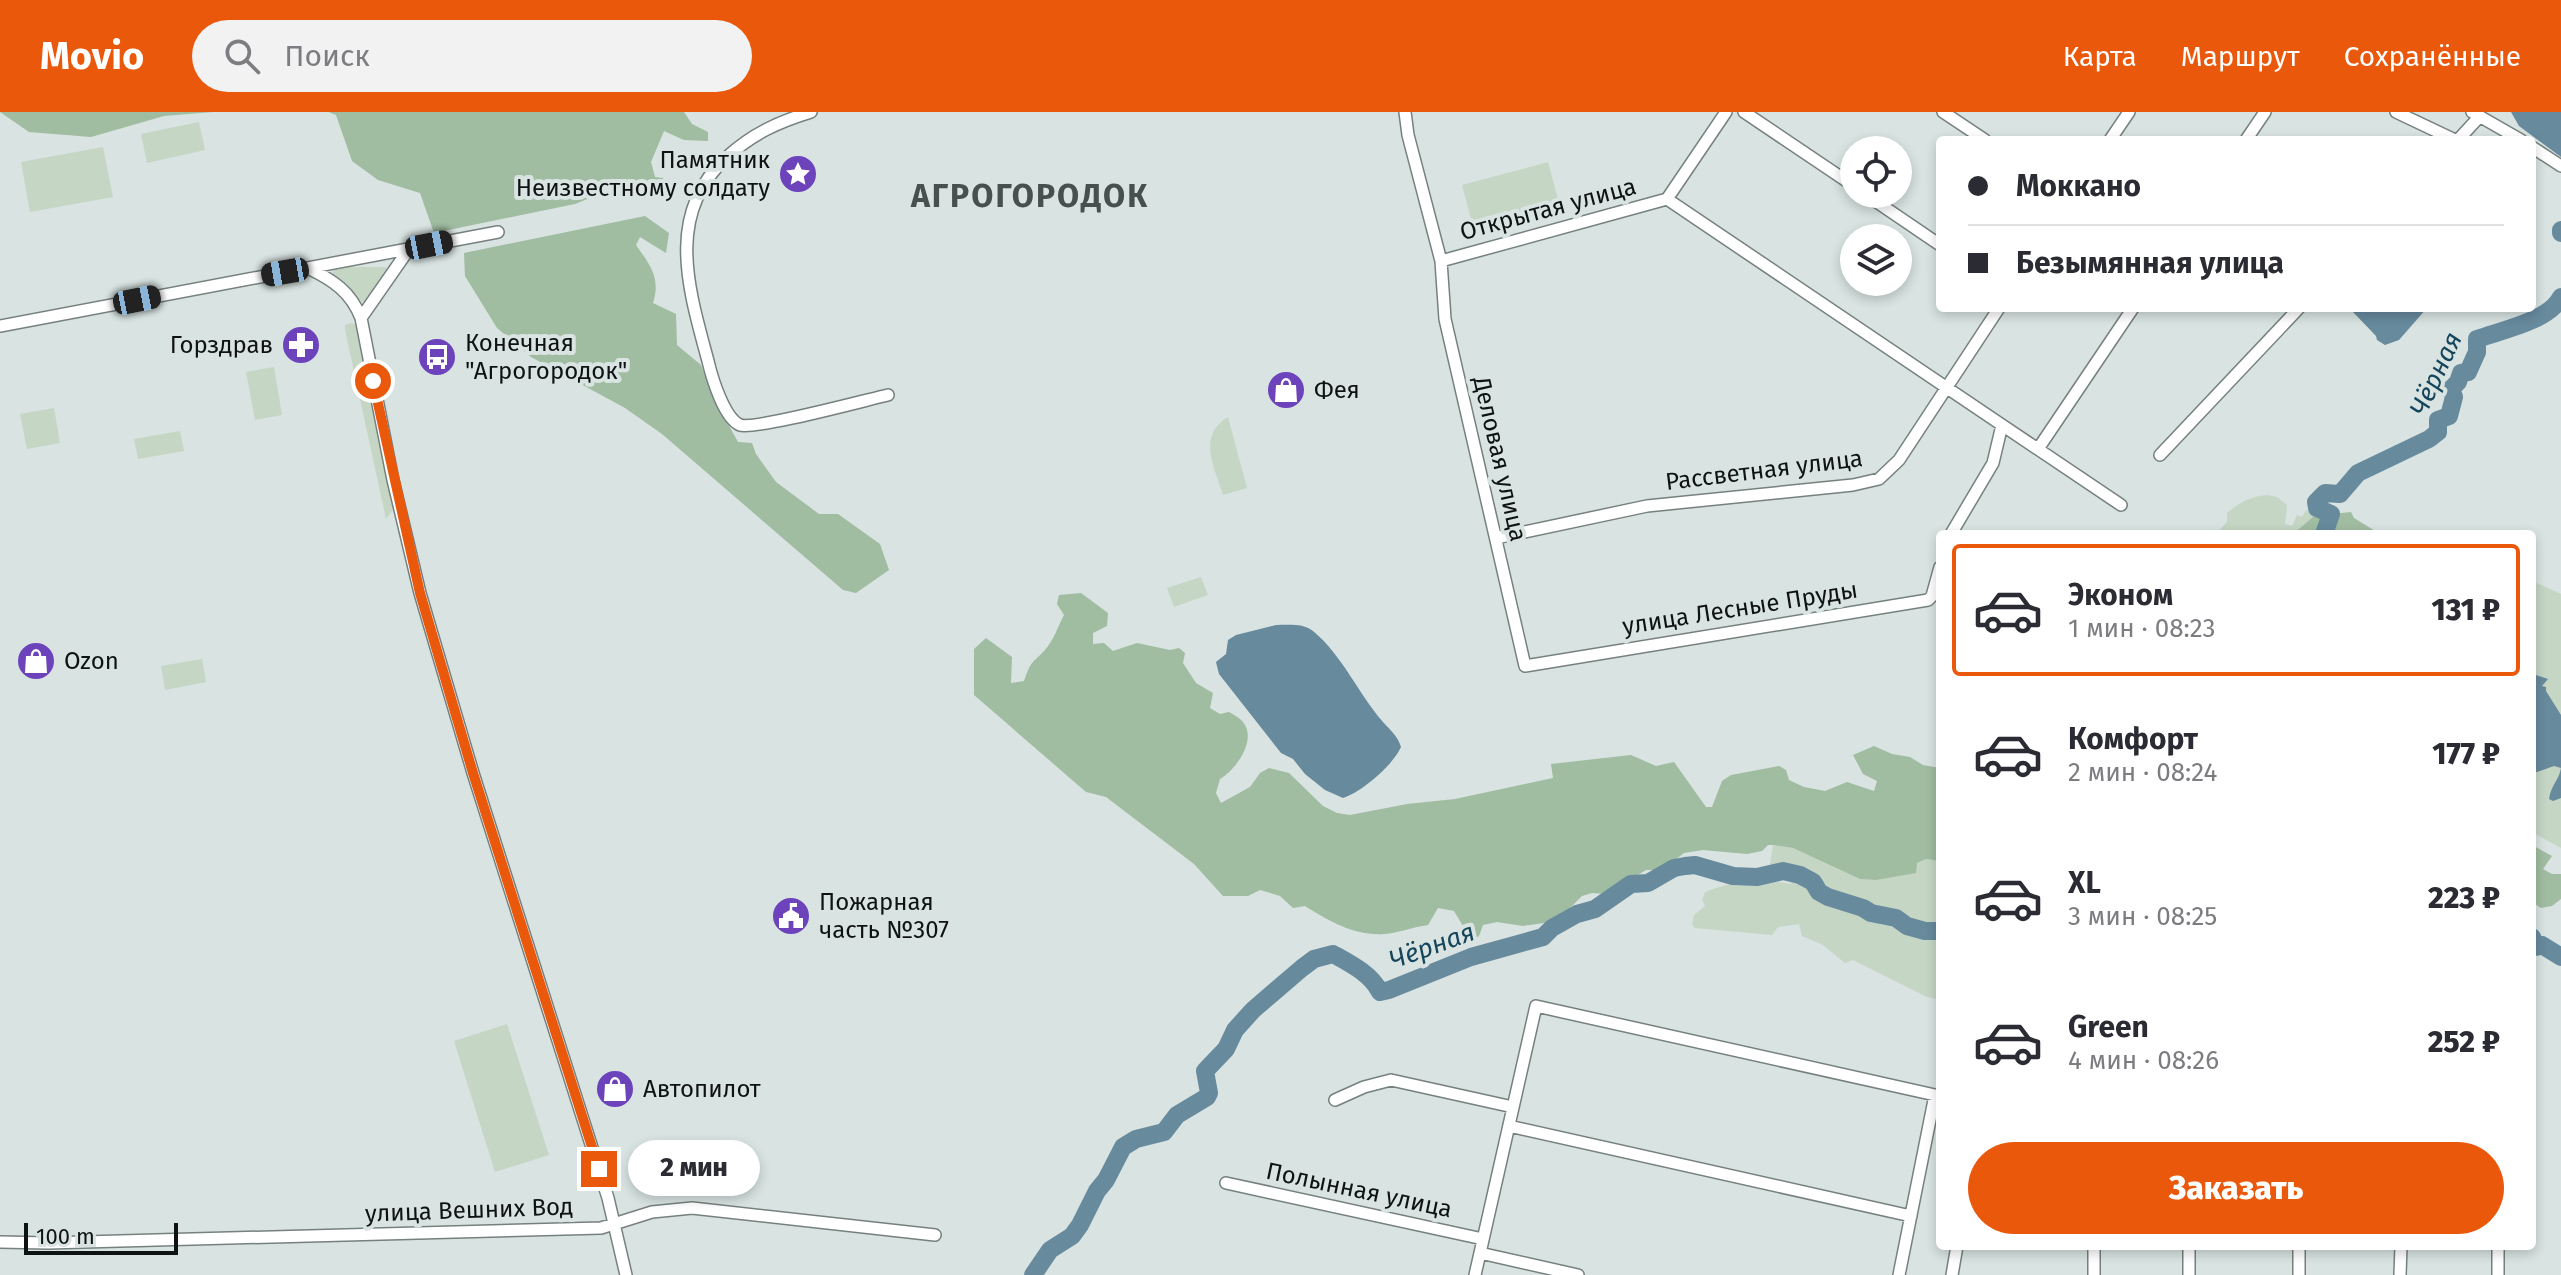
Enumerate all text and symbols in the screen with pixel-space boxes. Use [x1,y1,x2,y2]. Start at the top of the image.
search box [192,20,752,92]
text: Movio [40,33,144,79]
icon: search [220,34,264,78]
text: Поиск [284,38,370,74]
text: Карта [2063,40,2137,73]
text: Маршрут [2181,40,2300,73]
text: Сохранённые [2344,40,2521,73]
map controls [1840,136,1912,296]
button: locate [1840,136,1912,208]
place label: Памятник Неизвестному солдату [516,146,771,202]
place icon: Памятник Неизвестному солдату [777,153,819,195]
text: Моккано [2016,168,2141,204]
street label: Открытая улица [1457,172,1639,246]
district label: АГРОГОРОДОК [910,177,1149,215]
button: layers [1840,224,1912,296]
car [403,229,455,261]
text: Безымянная улица [2016,245,2284,281]
car [259,256,311,288]
car [111,284,163,316]
pharmacy icon: Горздрав [280,324,322,366]
water label: Чёрная [2403,327,2469,421]
place label: Конечная "Агрогородок" [465,329,627,385]
place label: Горздрав [170,331,273,359]
bus stop icon: Конечная "Агрогородок" [416,336,458,378]
route start [355,363,391,399]
shop icon: Фея [1265,369,1307,411]
street label: Деловая улица [1467,373,1533,544]
place label: Фея [1314,376,1360,404]
street label: Рассветная улица [1664,444,1864,496]
icon: car [1972,574,2044,646]
street label: улица Лесные Пруды [1620,576,1860,640]
text: Эконом [2068,577,2173,613]
text: 131 ₽ [2431,592,2500,628]
text: 1 мин · 08:23 [2068,613,2215,644]
shop icon: Ozon [15,640,57,682]
place label: Ozon [64,647,119,675]
icon: car [1972,718,2044,790]
text: Комфорт [2068,721,2198,757]
text: 177 ₽ [2432,736,2500,772]
text: 2 мин · 08:24 [2068,757,2217,788]
icon: car [1972,862,2044,934]
text: XL [2068,865,2101,901]
text: 223 ₽ [2428,880,2500,916]
place label: Пожарная часть №307 [819,888,949,944]
public building icon: Пожарная часть №307 [770,895,812,937]
text: 3 мин · 08:25 [2068,901,2217,932]
water label: Чёрная [1385,916,1479,976]
icon: car [1972,1006,2044,1078]
text: Green [2068,1009,2149,1045]
text: 252 ₽ [2428,1024,2500,1060]
text: 4 мин · 08:26 [2068,1045,2219,1076]
shop icon: Автопилот [594,1068,636,1110]
place label: Автопилот [643,1075,761,1103]
callout: 2 мин [627,1141,759,1197]
button: Заказать [1968,1142,2504,1234]
route end [581,1151,617,1187]
text: 2 мин [660,1152,728,1183]
street label: Полынная улица [1263,1157,1455,1223]
street label: улица Вешних Вод [364,1192,574,1228]
scale bar [24,1219,178,1255]
text: 100 m [36,1223,95,1250]

